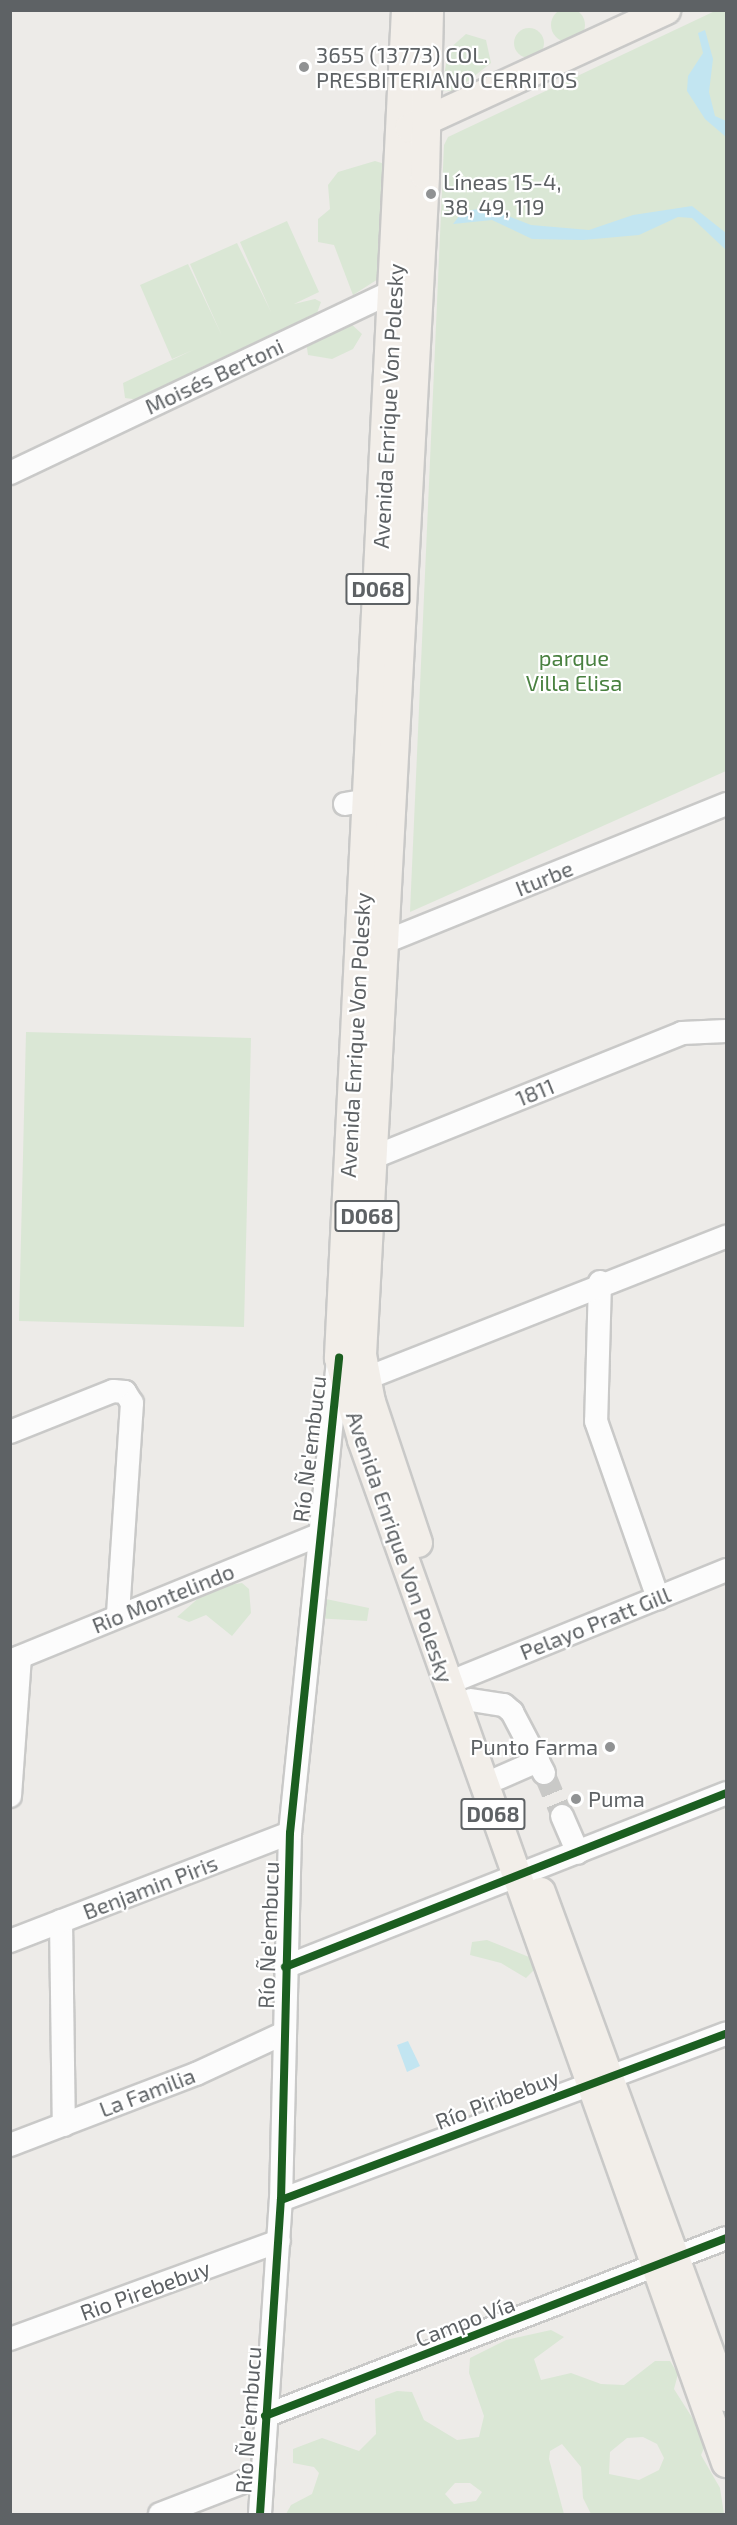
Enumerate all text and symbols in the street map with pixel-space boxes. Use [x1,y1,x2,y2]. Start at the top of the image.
place label: 3655 (13773) COL. PRESBITERIANO CERRITOS [316,41,577,92]
marker: 3655 (13773) COL. PRESBITERIANO CERRITOS [297,60,311,74]
place label: Líneas 15-4, 38, 49, 119 [443,168,562,220]
marker: Líneas 15-4, 38, 49, 119 [424,187,438,201]
street label: Avenida Enrique Von Polesky [367,262,409,550]
street label: Moisés Bertoni [141,332,287,420]
road number: D068 [345,571,411,607]
park label: parque Villa Elisa [526,644,622,696]
street label: Iturbe [511,855,577,901]
street label: Avenida Enrique Von Polesky [334,891,376,1179]
street label: 1811 [512,1072,558,1112]
road number: D068 [334,1198,400,1234]
street label: Río Ñe'embucu [287,1374,331,1524]
street label: Avenida Enrique Von Polesky [341,1407,459,1687]
street label: Rio Montelindo [88,1557,238,1639]
street label: Pelayo Pratt Gill [516,1581,674,1665]
place label: Punto Farma [470,1734,598,1760]
marker: Punto Farma [603,1740,617,1754]
place label: Puma [588,1786,645,1812]
marker: Puma [569,1792,583,1806]
road number: D068 [460,1796,526,1832]
street label: Benjamin Piris [79,1849,221,1925]
street label: Río Ñe'embucu [252,1861,284,2009]
street label: La Familia [95,2062,199,2122]
street label: Río Piribebuy [431,2063,563,2135]
street label: Rio Pirebebuy [76,2254,214,2326]
street label: Campo Vía [411,2290,519,2352]
street label: Río Ñe'embucu [230,2346,266,2494]

